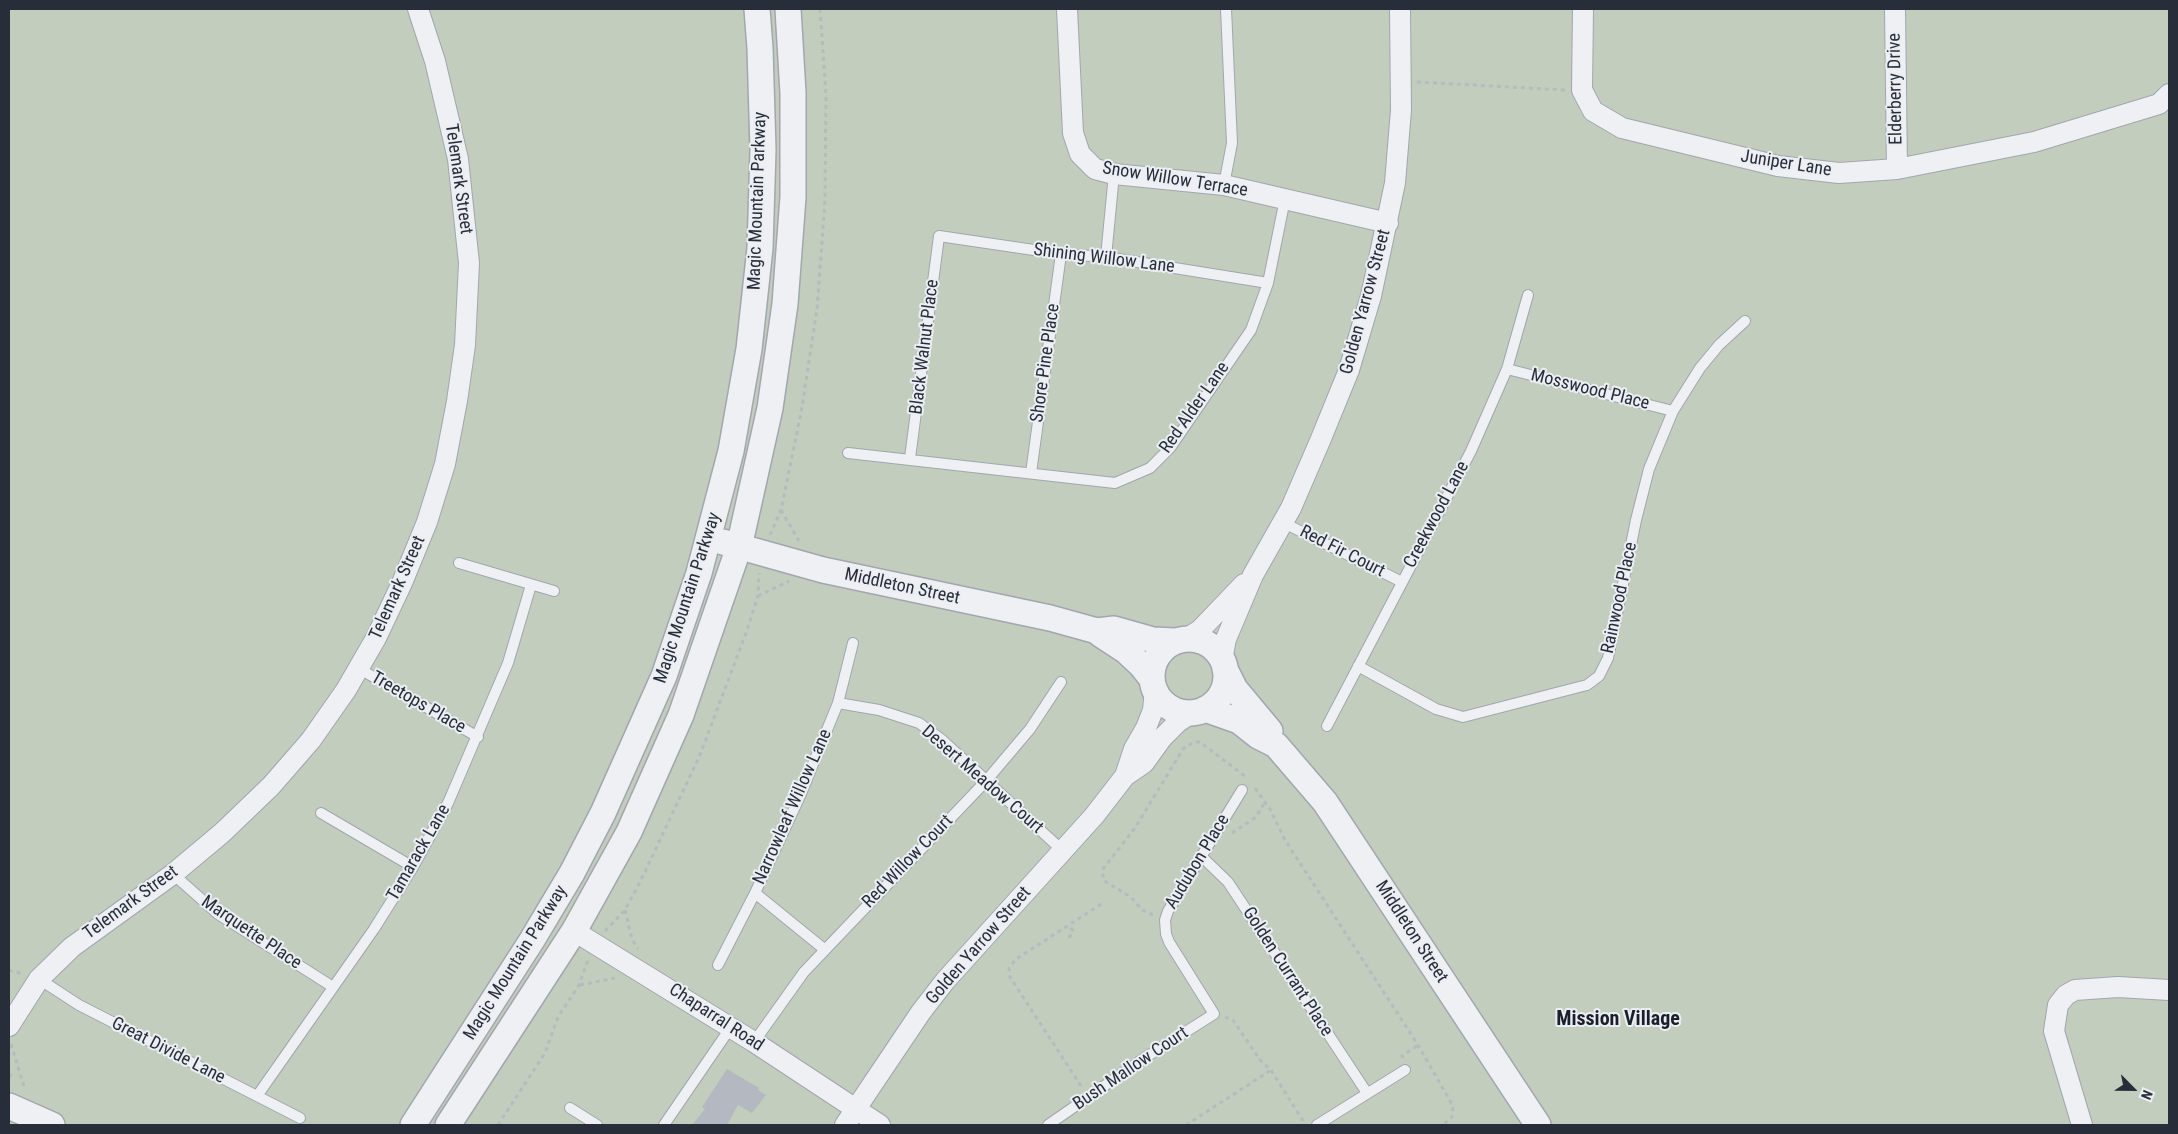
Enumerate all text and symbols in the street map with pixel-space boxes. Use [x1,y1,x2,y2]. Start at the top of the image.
street label: Elderberry Drive [1884,33,1908,145]
street label: Magic Mountain Parkway [744,111,772,291]
street label: Telemark Street [440,122,476,236]
street label: Juniper Lane [1739,146,1833,182]
street label: Snow Willow Terrace [1101,158,1249,202]
street label: Golden Yarrow Street [1336,227,1396,377]
street label: Shining Willow Lane [1032,240,1176,278]
street label: Black Walnut Place [906,278,944,416]
street label: Shore Pine Place [1027,302,1065,424]
street label: Red Alder Lane [1156,358,1234,458]
street label: Mosswood Place [1529,365,1651,415]
street label: Creekwood Lane [1400,458,1474,572]
street label: Magic Mountain Parkway [650,510,726,686]
street label: Red Fir Court [1296,521,1388,583]
street label: Telemark Street [365,533,431,643]
street label: Rainwood Place [1598,540,1642,656]
street label: Middleton Street [842,564,962,610]
street label: Treetops Place [367,667,469,739]
street label: Desert Meadow Court [917,721,1047,839]
street label: Narrowleaf Willow Lane [749,726,837,888]
street label: Tamarack Lane [383,801,455,905]
street label: Red Willow Court [858,811,958,913]
street label: Audubon Place [1161,811,1235,913]
street label: Telemark Street [80,861,182,945]
street label: Middleton Street [1370,877,1452,987]
street label: Magic Mountain Parkway [460,882,572,1044]
street label: Golden Yarrow Street [922,883,1036,1009]
street label: Marquette Place [197,892,305,974]
street label: Golden Currant Place [1237,903,1337,1041]
street label: Chaparral Road [665,979,767,1057]
district label: Mission Village [1556,1008,1680,1032]
street label: Great Divide Lane [108,1013,228,1089]
street label: Bush Mallow Court [1069,1023,1193,1115]
north arrow [2108,1064,2158,1114]
text: N [2138,1088,2156,1102]

